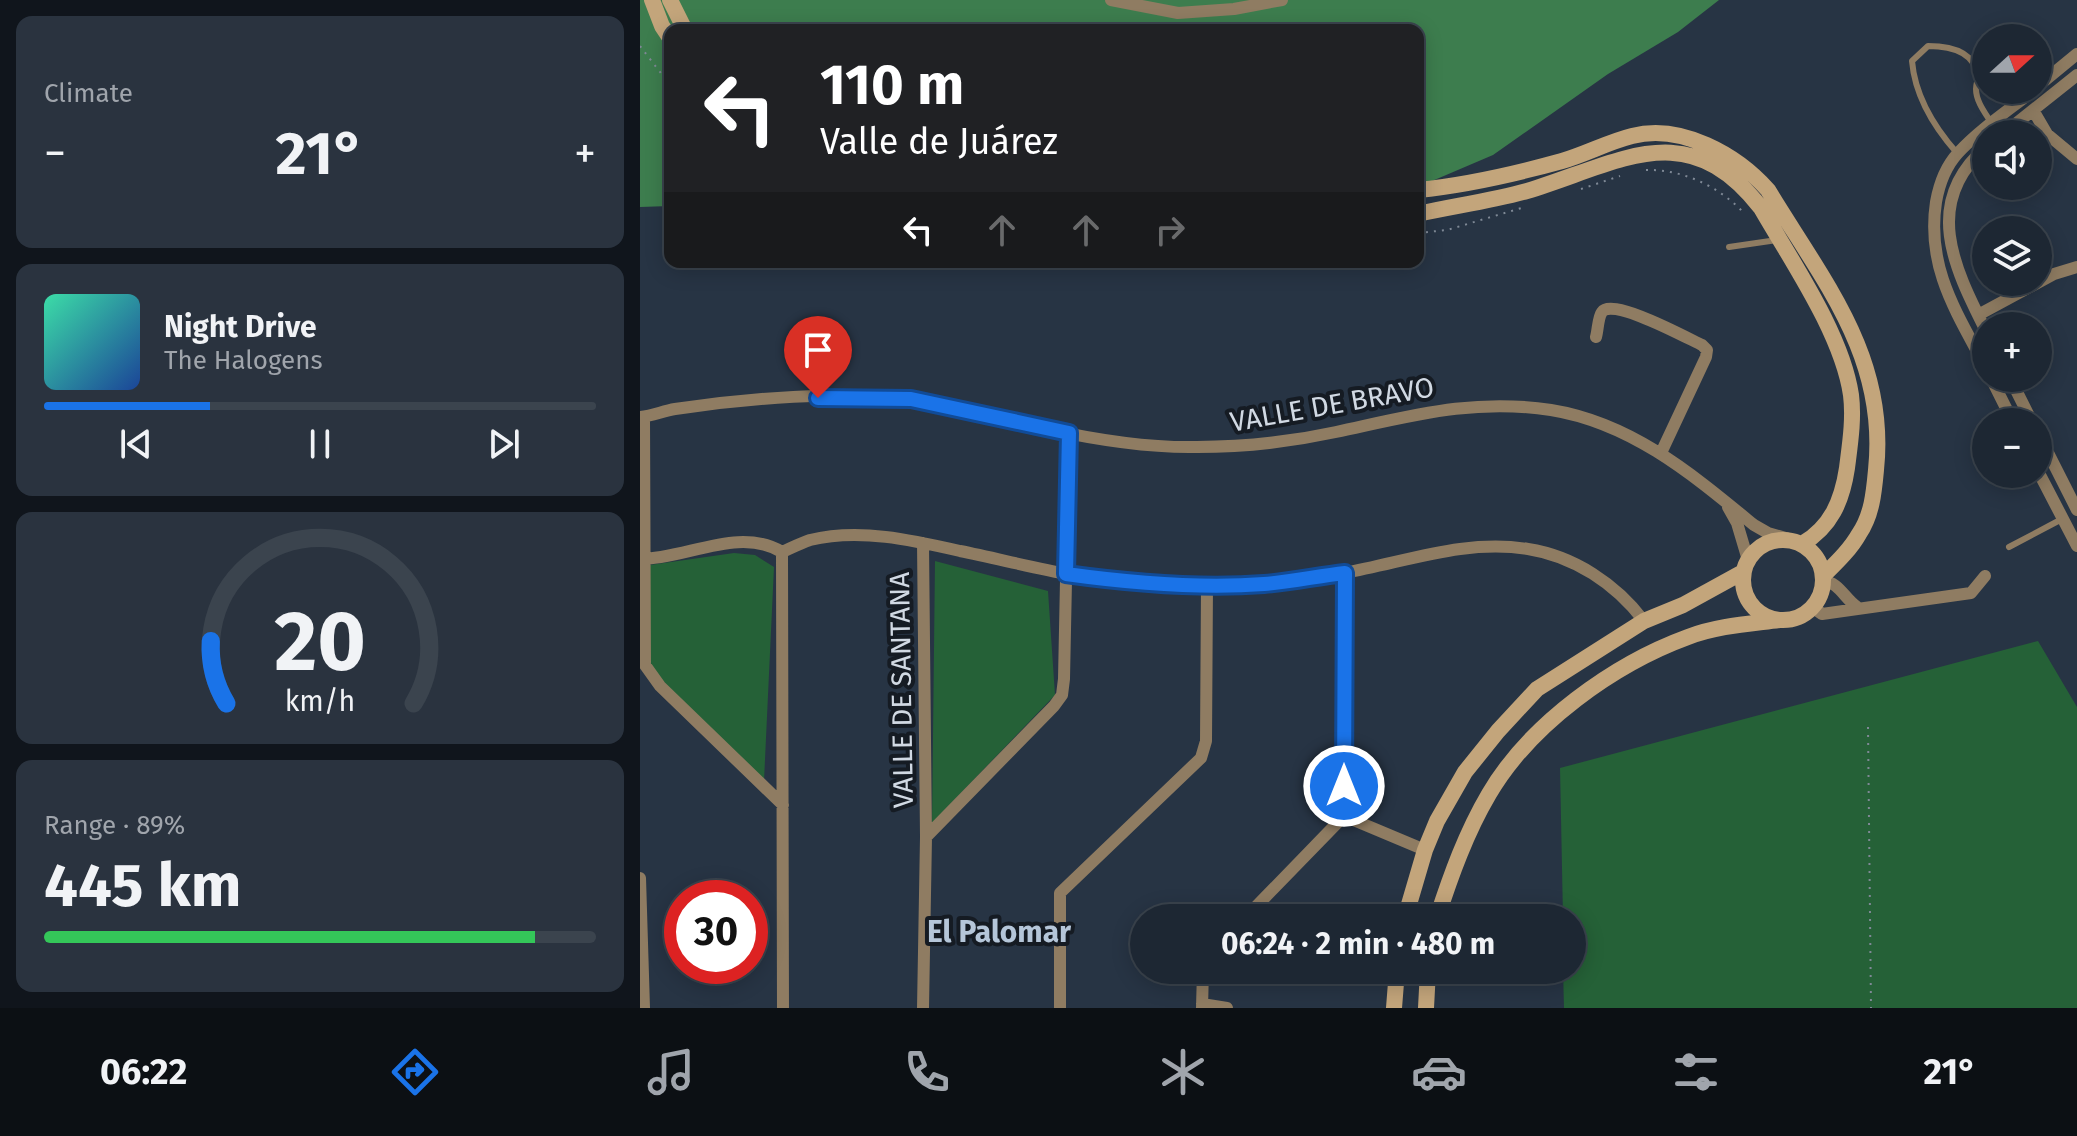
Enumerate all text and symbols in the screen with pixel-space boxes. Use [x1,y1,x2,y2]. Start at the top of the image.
north arrow [1972,24,2052,104]
map controls [1972,24,2052,488]
text: 110 m [820,52,964,119]
icon: left [688,56,792,160]
text: Climate [44,78,133,109]
text: 21° [276,118,364,190]
text: Valle de Juárez [820,120,1058,164]
button: sound [1972,120,2052,200]
text: − [44,127,66,180]
text: + [574,127,596,180]
icon: left [896,208,940,252]
icon: ahead [980,208,1024,252]
icon: ahead [1064,208,1108,252]
icon: right [1148,208,1192,252]
button: layers [1972,216,2052,296]
text: Night Drive [164,309,317,345]
button: + [1972,312,2052,392]
pin [784,316,852,398]
icon: arrive [796,328,840,372]
text: The Halogens [164,345,323,376]
street label: VALLE DE BRAVO [1228,370,1437,439]
button: − [1972,408,2052,488]
icon: previous [114,422,158,466]
icon: pause [298,422,342,466]
icon: next [482,422,526,466]
street label: VALLE DE SANTANA [883,571,920,809]
text: 20 [274,592,366,692]
text: km/h [285,684,355,719]
position arrow [1302,744,1386,828]
text: Range · 89% [44,810,185,841]
text: 445 km [44,850,241,922]
speed limit sign: 30 [664,880,768,984]
district label: El Palomar [927,914,1072,950]
text: 06:24 · 2 min · 480 m [1221,926,1495,962]
icon: directions [387,1044,443,1100]
icon: music [643,1044,699,1100]
icon: phone [899,1044,955,1100]
icon: climate [1155,1044,1211,1100]
icon: car [1411,1044,1467,1100]
icon: filters [1668,1044,1724,1100]
text: 06:22 [100,1050,187,1094]
text: 21° [1924,1050,1977,1094]

